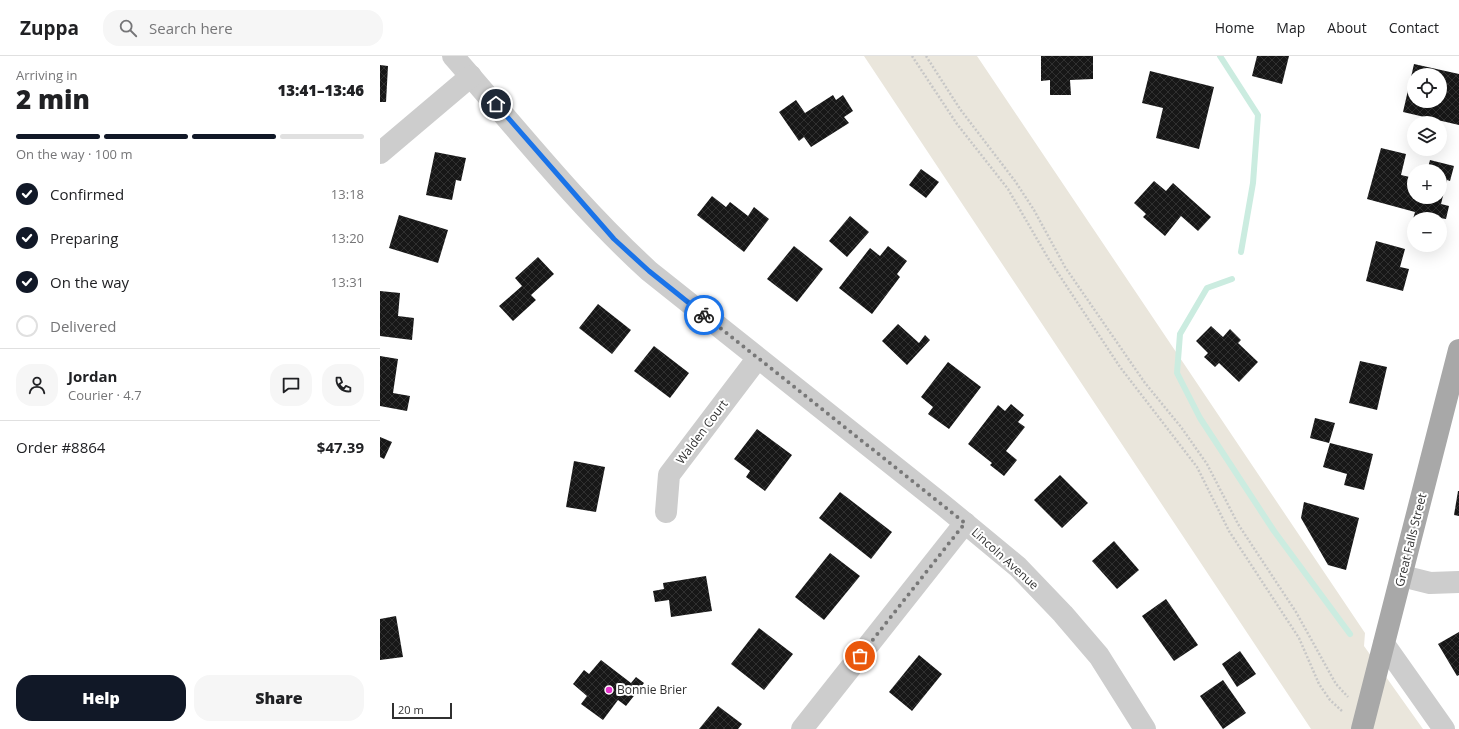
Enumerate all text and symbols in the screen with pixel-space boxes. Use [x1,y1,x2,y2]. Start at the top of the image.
search box [103,10,383,46]
text: Zuppa [20,15,79,41]
icon: search [117,17,139,39]
text: Search here [149,18,233,38]
text: Home [1215,18,1254,37]
text: Map [1276,18,1305,37]
text: About [1327,18,1367,37]
text: Contact [1389,18,1439,37]
text: Arriving in [16,66,78,84]
map controls [1407,68,1447,252]
button: locate [1407,68,1447,108]
text: 13:41–13:46 [278,80,364,100]
text: 2 min [16,81,90,117]
pin [479,87,513,121]
icon: home [485,93,507,115]
button: layers [1407,116,1447,156]
text: On the way · 100 m [16,145,132,163]
button: + [1407,164,1447,204]
icon: check [16,183,38,205]
text: Confirmed [50,184,124,204]
text: 13:18 [331,185,364,203]
button: − [1407,212,1447,252]
icon: check [16,227,38,249]
text: Preparing [50,228,118,248]
text: 13:20 [331,229,364,247]
icon: check [16,271,38,293]
text: On the way [50,272,129,292]
text: 13:31 [331,273,364,291]
courier [684,295,724,335]
icon: bike [693,304,715,326]
text: Delivered [50,316,117,336]
button: person [16,364,58,406]
button: chat [270,364,312,406]
button: phone [322,364,364,406]
text: Jordan [68,366,117,386]
text: Courier · 4.7 [68,386,142,404]
street label: Walden Court [672,396,731,467]
text: Order #8864 [16,437,105,457]
text: $47.39 [317,437,364,457]
street label: Great Falls Street [1391,491,1430,588]
street label: Lincoln Avenue [968,524,1043,594]
pin [843,639,877,673]
icon: bag [849,645,871,667]
button: Help [16,675,186,721]
button: Share [194,675,364,721]
place label: Bonnie Brier [617,681,687,698]
marker: Bonnie Brier [604,685,614,695]
scale bar [392,701,452,720]
text: 20 m [398,702,424,717]

